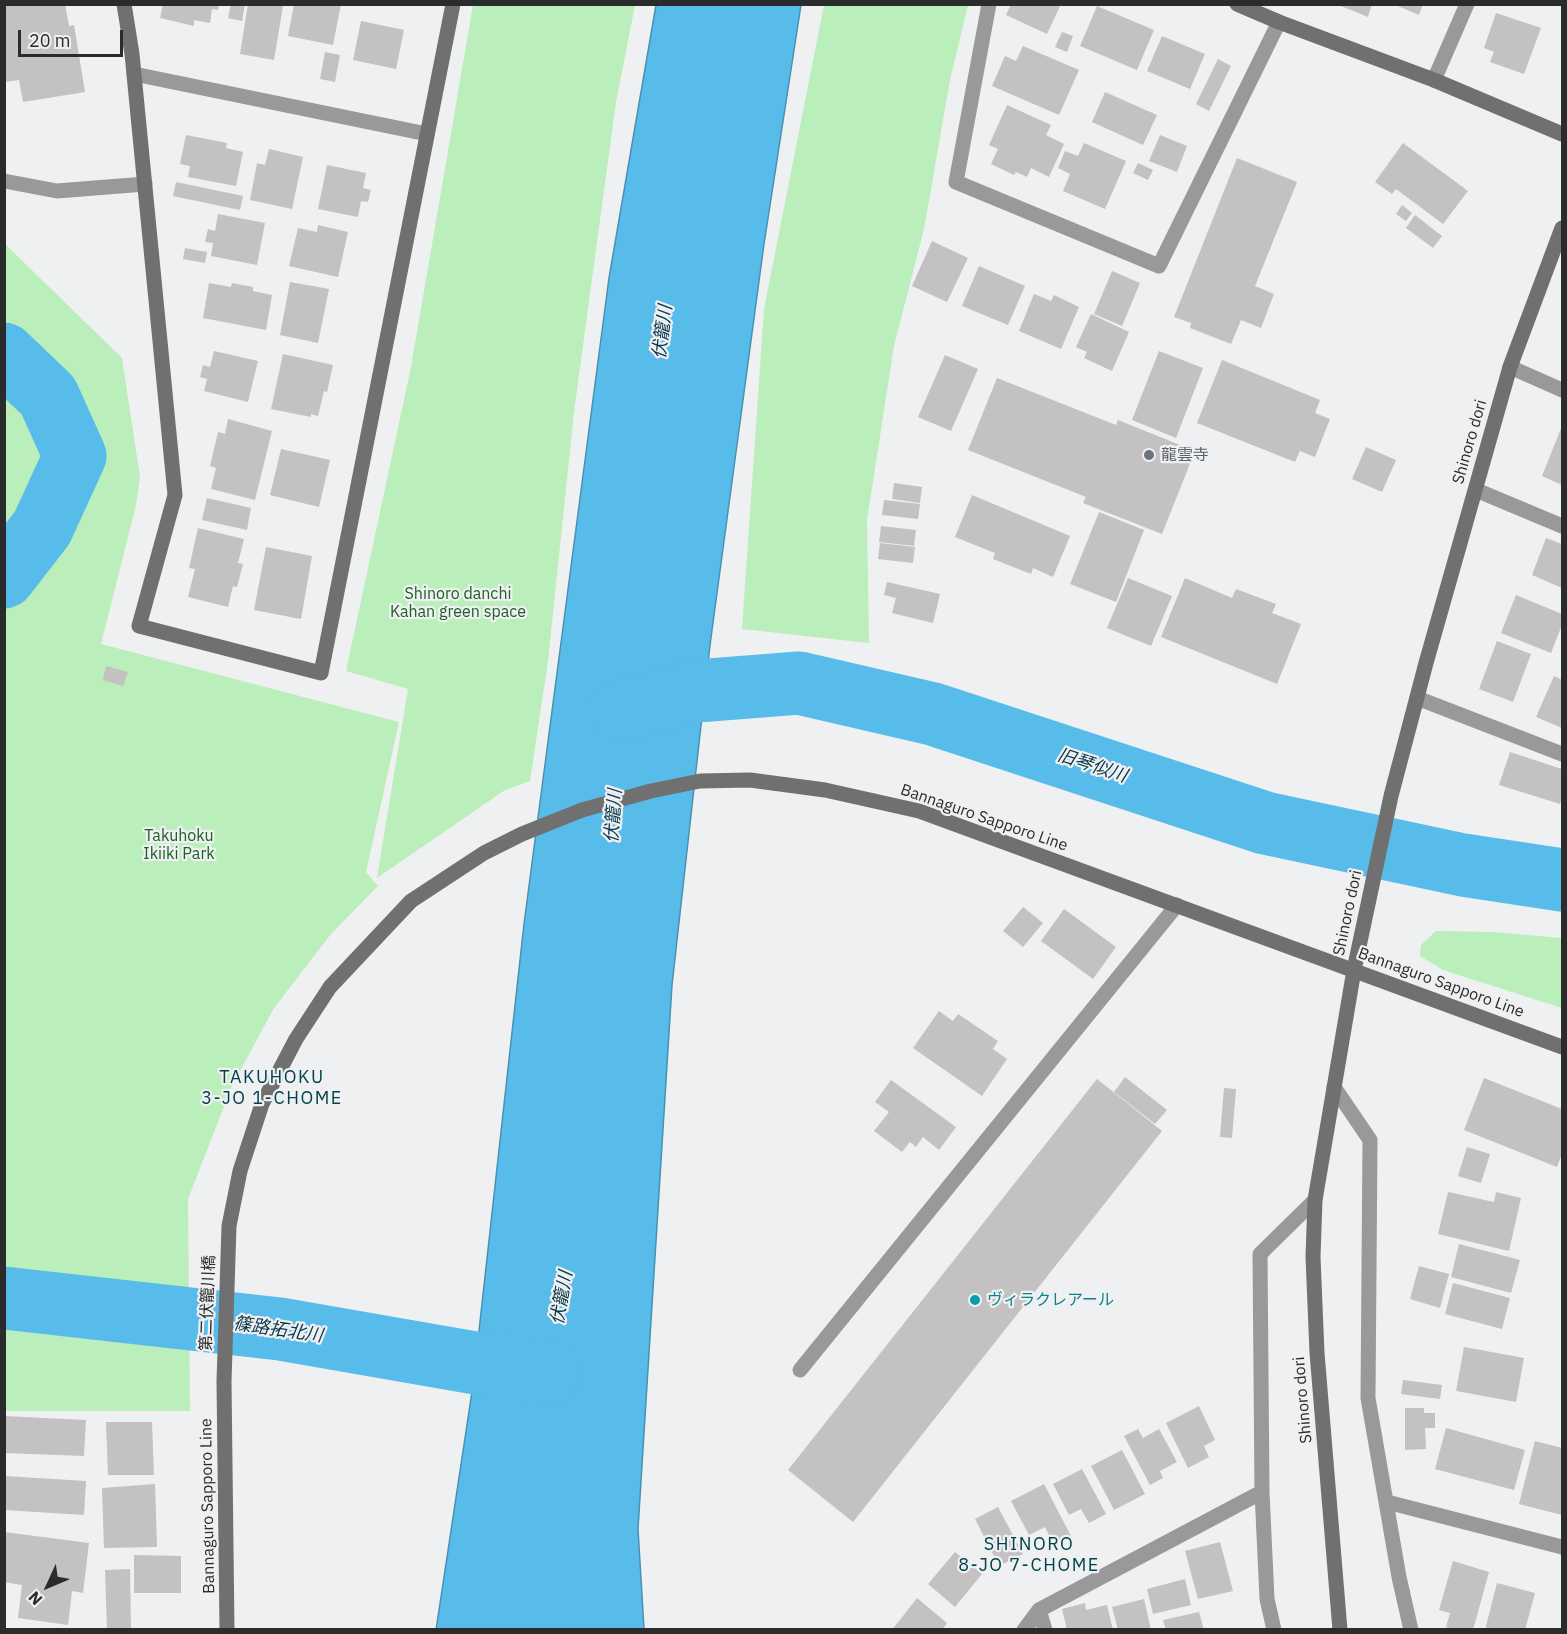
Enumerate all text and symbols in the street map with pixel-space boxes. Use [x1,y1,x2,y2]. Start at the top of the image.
scale bar [21,18,126,56]
text: 20 m [29,29,71,52]
water label: 伏籠川 [649,304,677,360]
street label: Shinoro dori [1449,398,1491,486]
place label: 龍雲寺 [1161,445,1209,465]
marker: 龍雲寺 [1142,448,1156,462]
park label: Shinoro danchi Kahan green space [390,584,526,622]
water label: 旧琴似川 [1054,745,1130,787]
street label: Bannaguro Sapporo Line [898,780,1070,856]
water label: 伏籠川 [601,788,627,844]
park label: Takuhoku Ikiiki Park [143,826,215,864]
street label: Shinoro dori [1330,868,1366,958]
street label: Bannaguro Sapporo Line [1355,944,1527,1022]
district label: TAKUHOKU 3-JO 1-CHOME [201,1067,343,1110]
street label: 第二伏籠川橋 [197,1255,219,1351]
water label: 伏籠川 [547,1270,577,1326]
place label: ヴィラクレアール [987,1290,1114,1310]
marker: ヴィラクレアール [968,1293,982,1307]
water label: 篠路拓北川 [232,1313,324,1347]
street label: Shinoro dori [1290,1356,1316,1444]
street label: Bannaguro Sapporo Line [197,1418,219,1594]
district label: SHINORO 8-JO 7-CHOME [958,1534,1100,1576]
north arrow [18,1556,78,1616]
text: N [24,1587,46,1610]

